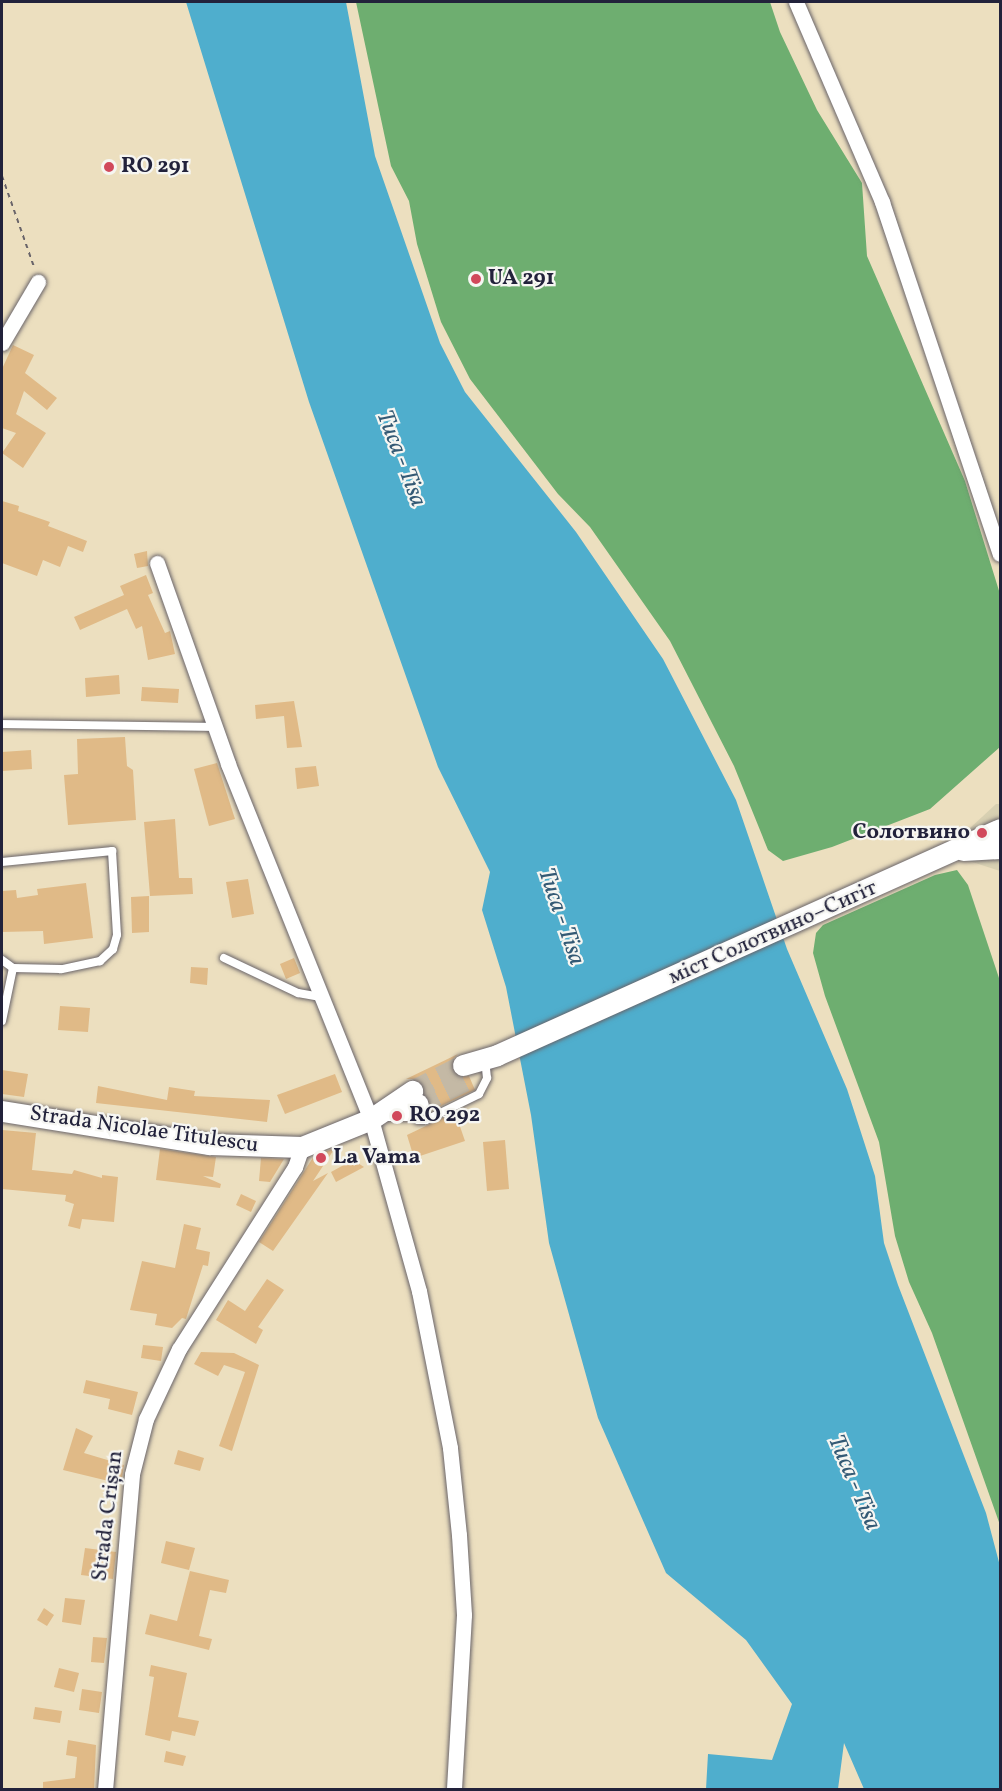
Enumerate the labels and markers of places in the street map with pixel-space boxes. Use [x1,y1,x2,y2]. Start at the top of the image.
place label: RO 291 [121,154,190,180]
marker: RO 291 [102,160,116,174]
place label: UA 291 [488,266,555,292]
marker: UA 291 [469,272,483,286]
place label: Солотвино [852,820,970,846]
marker: Солотвино [975,826,989,840]
place label: RO 292 [409,1103,480,1129]
marker: RO 292 [390,1109,404,1123]
place label: La Vama [333,1145,421,1171]
marker: La Vama [314,1151,328,1165]

